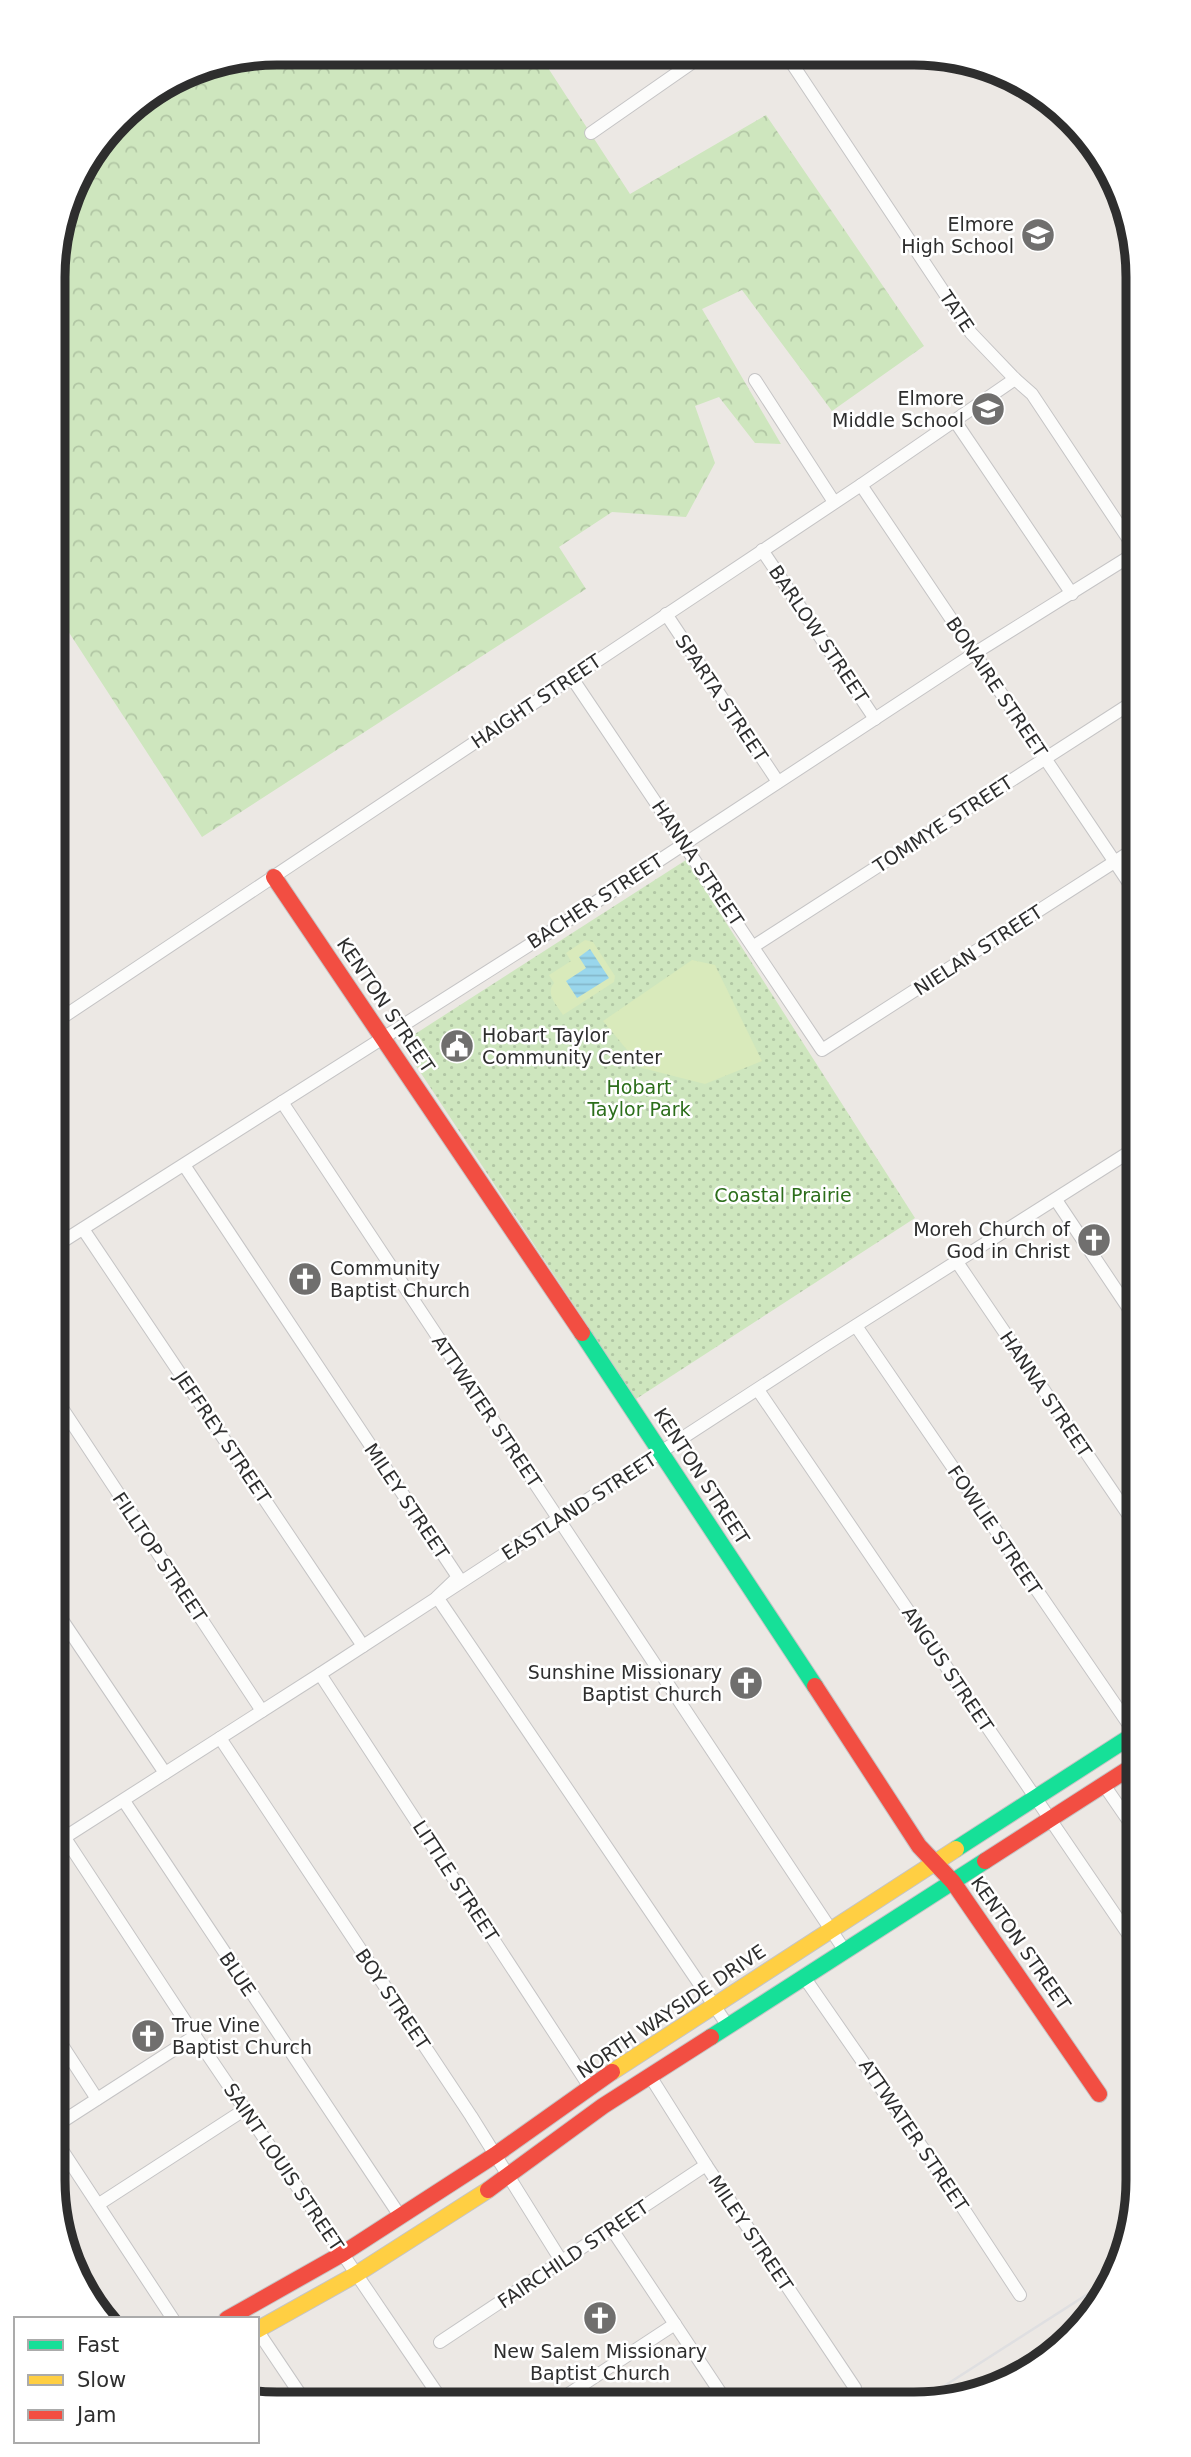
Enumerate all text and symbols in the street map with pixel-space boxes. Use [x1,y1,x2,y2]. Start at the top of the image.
place label: Elmore High School [901,213,1014,257]
school or university icon: Elmore High School [1019,216,1057,254]
street label: TATE [935,285,979,336]
place label: Elmore Middle School [832,387,964,431]
school or university icon: Elmore Middle School [969,390,1007,428]
street label: BARLOW STREET [765,561,873,707]
street label: BONAIRE STREET [942,613,1052,762]
street label: SPARTA STREET [671,630,773,766]
street label: HAIGHT STREET [467,649,605,753]
street label: TOMMYE STREET [868,771,1017,878]
street label: HANNA STREET [648,796,749,931]
street label: BACHER STREET [523,849,667,953]
street label: NIELAN STREET [910,900,1047,1000]
street label: KENTON STREET [333,933,440,1077]
place label: Hobart Taylor Community Center [482,1024,662,1068]
public building icon: Hobart Taylor Community Center [438,1027,476,1065]
park label: Hobart Taylor Park [586,1076,691,1120]
park label: Coastal Prairie [714,1184,852,1206]
place label: Moreh Church of God in Christ [913,1218,1071,1262]
church icon: Moreh Church of God in Christ [1075,1221,1113,1259]
place label: Community Baptist Church [330,1257,470,1301]
church icon: Community Baptist Church [286,1260,324,1298]
street label: HANNA STREET [996,1327,1097,1462]
street label: ATTWATER STREET [428,1331,546,1492]
street label: JEFFREY STREET [170,1366,276,1508]
street label: KENTON STREET [650,1404,754,1549]
street label: MILEY STREET [360,1439,454,1563]
street label: EASTLAND STREET [498,1448,661,1564]
street label: FOWLIE STREET [944,1461,1047,1599]
street label: FILLTOP STREET [108,1488,212,1626]
street label: ANGUS STREET [898,1602,998,1736]
place label: Sunshine Missionary Baptist Church [528,1661,722,1705]
church icon: Sunshine Missionary Baptist Church [727,1664,765,1702]
street label: LITTLE STREET [409,1816,504,1946]
street label: KENTON STREET [967,1872,1076,2014]
street label: NORTH WAYSIDE DRIVE [573,1940,769,2082]
street label: BOY STREET [351,1944,435,2054]
street label: BLUE [215,1948,261,2000]
place label: True Vine Baptist Church [171,2014,312,2058]
church icon: True Vine Baptist Church [129,2017,167,2055]
street label: ATTWATER STREET [855,2055,973,2216]
street label: SAINT LOUIS STREET [220,2079,349,2255]
street label: MILEY STREET [704,2171,798,2295]
street label: FAIRCHILD STREET [494,2195,653,2313]
church icon: New Salem Missionary Baptist Church [581,2299,619,2337]
legend [14,2317,259,2443]
text: Fast [77,2333,119,2357]
place label: New Salem Missionary Baptist Church [493,2340,707,2384]
text: Slow [77,2368,126,2392]
text: Jam [75,2403,117,2427]

